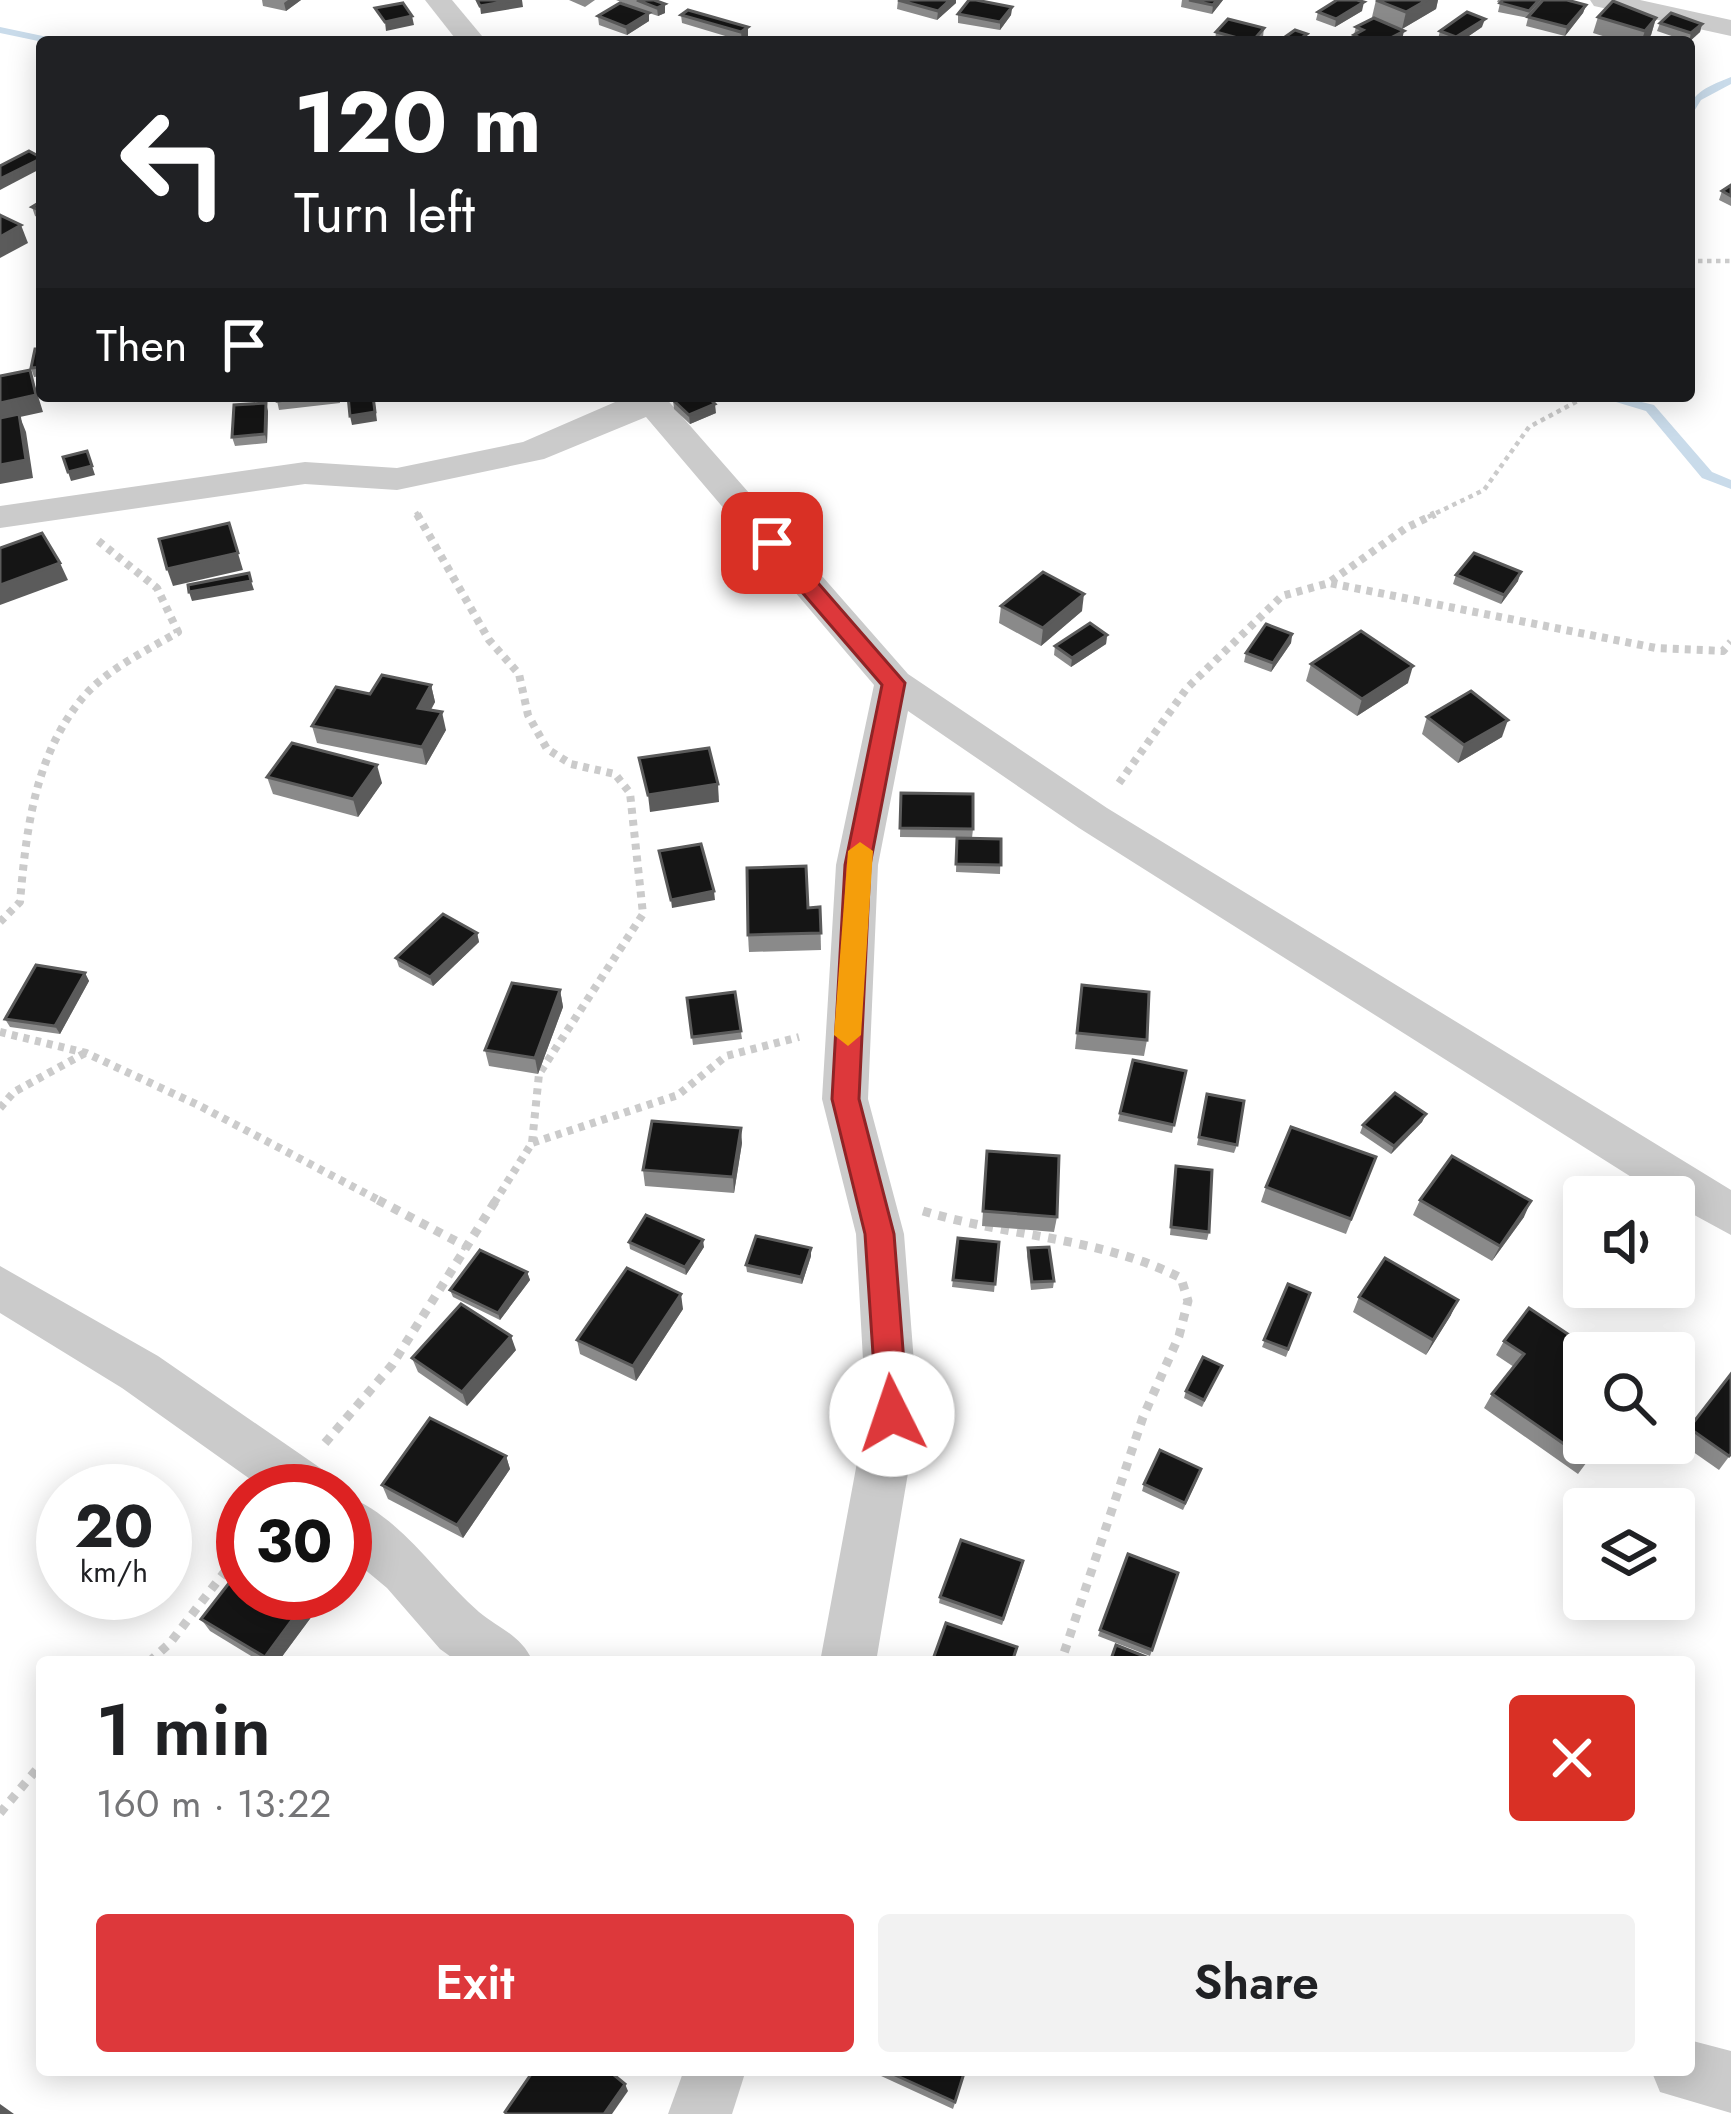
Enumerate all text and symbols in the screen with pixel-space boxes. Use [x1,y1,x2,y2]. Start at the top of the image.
text: 120 m [294,62,542,184]
icon: left [96,84,252,240]
text: Turn left [294,174,475,252]
icon: arrive [211,312,277,378]
text: Then [96,313,187,378]
pin [721,492,823,594]
icon: arrive [739,510,805,576]
map controls [1563,1176,1695,1620]
button: sound [1563,1176,1695,1308]
button: search [1563,1332,1695,1464]
position arrow [829,1351,955,1477]
speed limit sign: 30 [216,1464,372,1620]
text: 20 [74,1483,154,1570]
button: layers [1563,1488,1695,1620]
text: km/h [80,1550,148,1593]
text: 1 min [96,1678,271,1782]
button: close [1509,1695,1635,1821]
text: 160 m · 13:22 [96,1775,332,1832]
button: Exit [96,1914,854,2052]
button: Share [878,1914,1635,2052]

